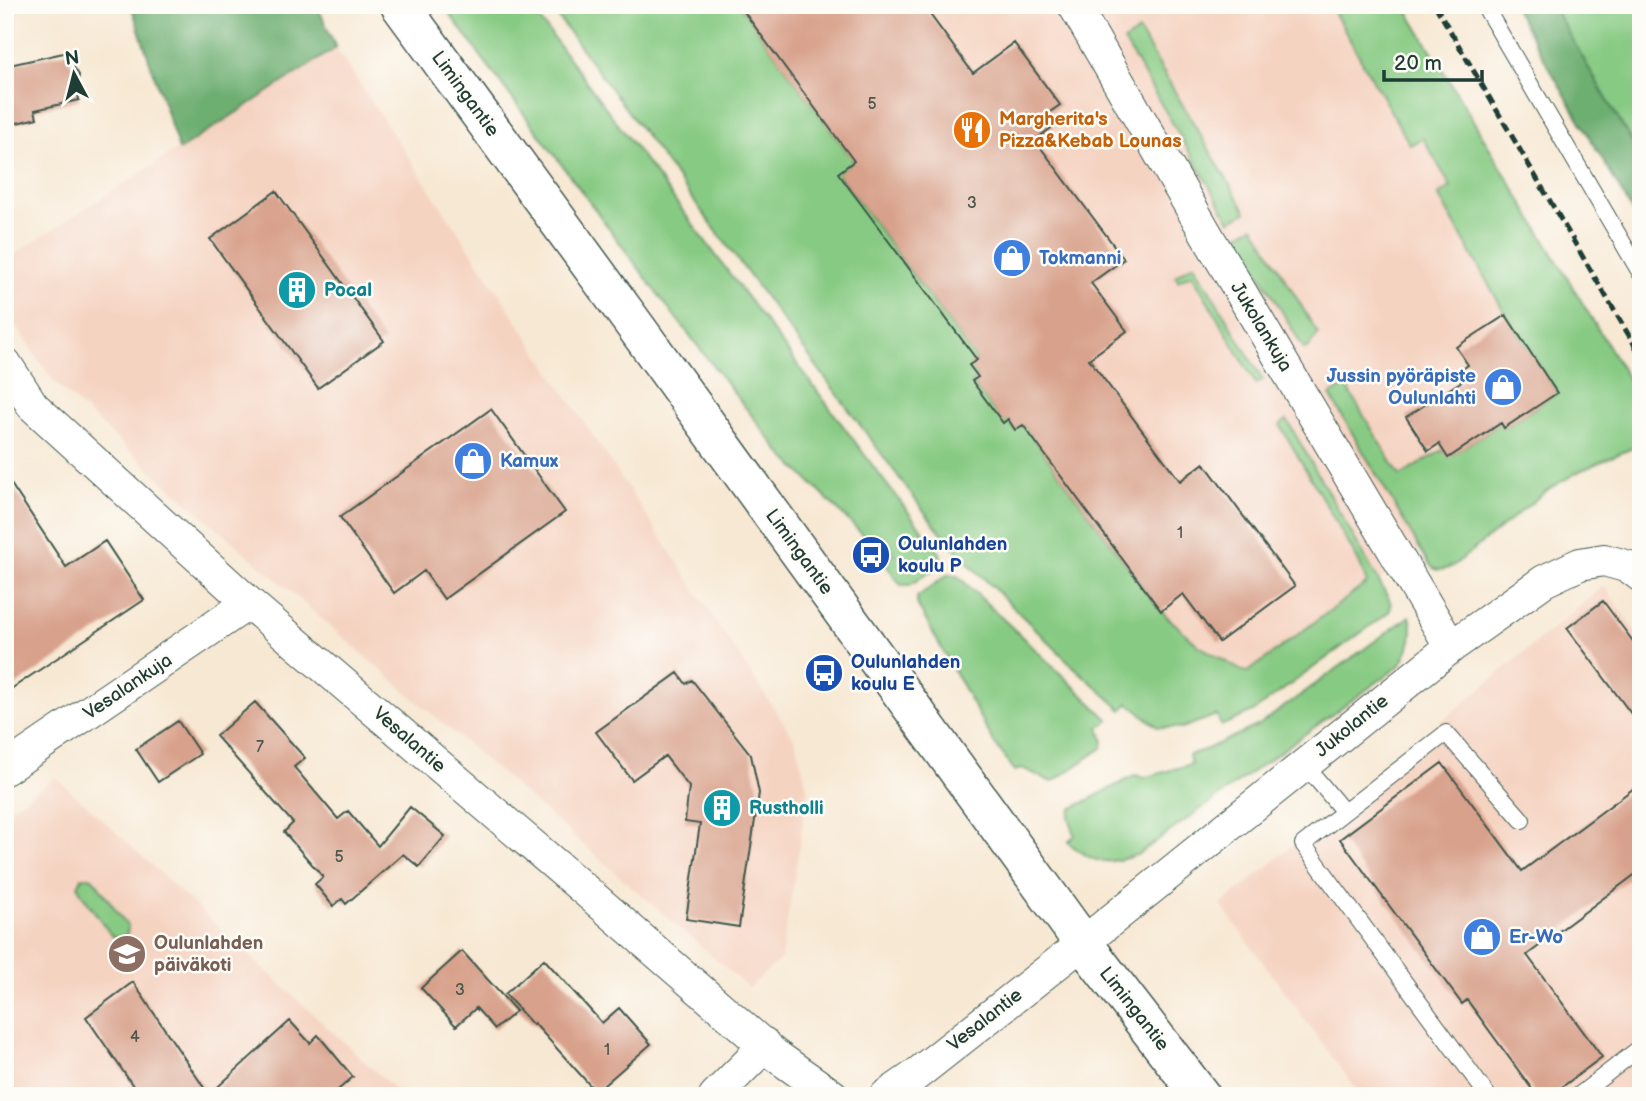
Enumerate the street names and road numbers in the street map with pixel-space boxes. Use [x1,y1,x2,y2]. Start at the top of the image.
street label: Limingantie [426,47,504,141]
street label: Jukolankuja [1225,278,1297,376]
street label: Limingantie [760,505,838,599]
street label: Vesalankuja [79,649,177,725]
street label: Jukolantie [1311,690,1393,762]
street label: Vesalantie [368,702,450,778]
street label: Limingantie [1094,962,1174,1056]
street label: Vesalantie [943,984,1027,1056]

